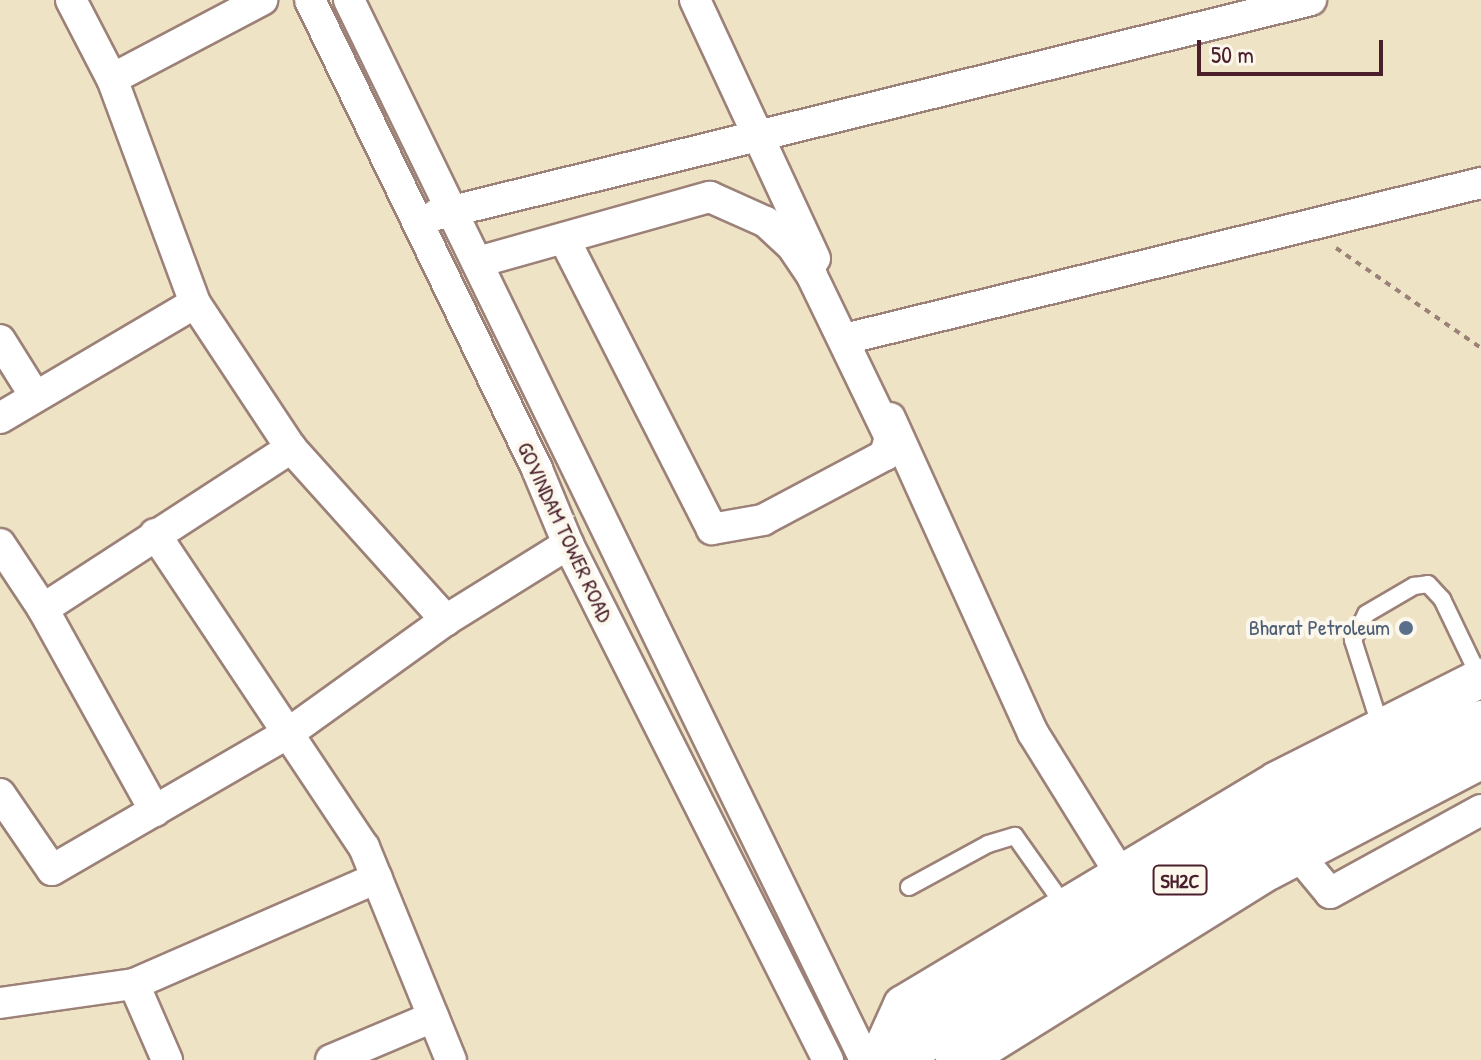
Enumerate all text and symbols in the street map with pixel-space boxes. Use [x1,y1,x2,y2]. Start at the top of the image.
scale bar [1201,24,1387,74]
text: 50 m [1211,38,1254,70]
street label: GOVINDAM TOWER ROAD [512,438,618,626]
place label: Bharat Petroleum [1249,615,1390,641]
marker: Bharat Petroleum [1397,619,1415,637]
road number: SH2C [1152,864,1208,896]

